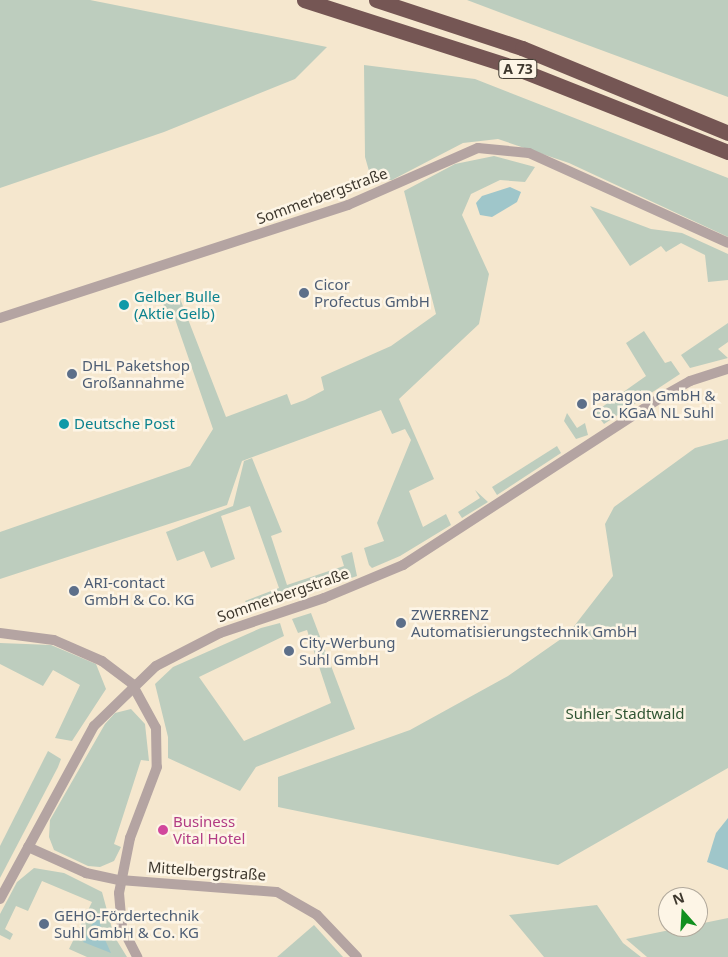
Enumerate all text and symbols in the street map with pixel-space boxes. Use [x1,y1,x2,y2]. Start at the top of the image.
road number: A 73 [498,58,538,80]
street label: Sommerbergstraße [254,164,390,228]
place label: Cicor Profectus GmbH [314,275,430,310]
place label: Gelber Bulle (Aktie Gelb) [134,287,220,322]
marker: Cicor Profectus GmbH [298,287,310,299]
marker: Gelber Bulle (Aktie Gelb) [118,299,130,311]
place label: DHL Paketshop Großannahme [82,356,190,391]
marker: DHL Paketshop Großannahme [66,368,78,380]
place label: paragon GmbH & Co. KGaA NL Suhl [592,386,716,421]
marker: paragon GmbH & Co. KGaA NL Suhl [576,398,588,410]
place label: Deutsche Post [74,415,175,433]
marker: Deutsche Post [58,418,70,430]
street label: Sommerbergstraße [215,564,351,626]
place label: ARI-contact GmbH & Co. KG [84,573,194,608]
marker: ARI-contact GmbH & Co. KG [68,585,80,597]
place label: ZWERRENZ Automatisierungstechnik GmbH [411,605,637,640]
marker: ZWERRENZ Automatisierungstechnik GmbH [395,617,407,629]
place label: City-Werbung Suhl GmbH [299,633,396,668]
marker: City-Werbung Suhl GmbH [283,645,295,657]
park label: Suhler Stadtwald [565,705,685,723]
place label: Business Vital Hotel [173,812,245,847]
marker: Business Vital Hotel [157,824,169,836]
street label: Mittelbergstraße [147,858,267,884]
north arrow [658,887,708,937]
text: N [670,887,687,909]
place label: GEHO-Fördertechnik Suhl GmbH & Co. KG [54,906,199,941]
marker: GEHO-Fördertechnik Suhl GmbH & Co. KG [38,918,50,930]

